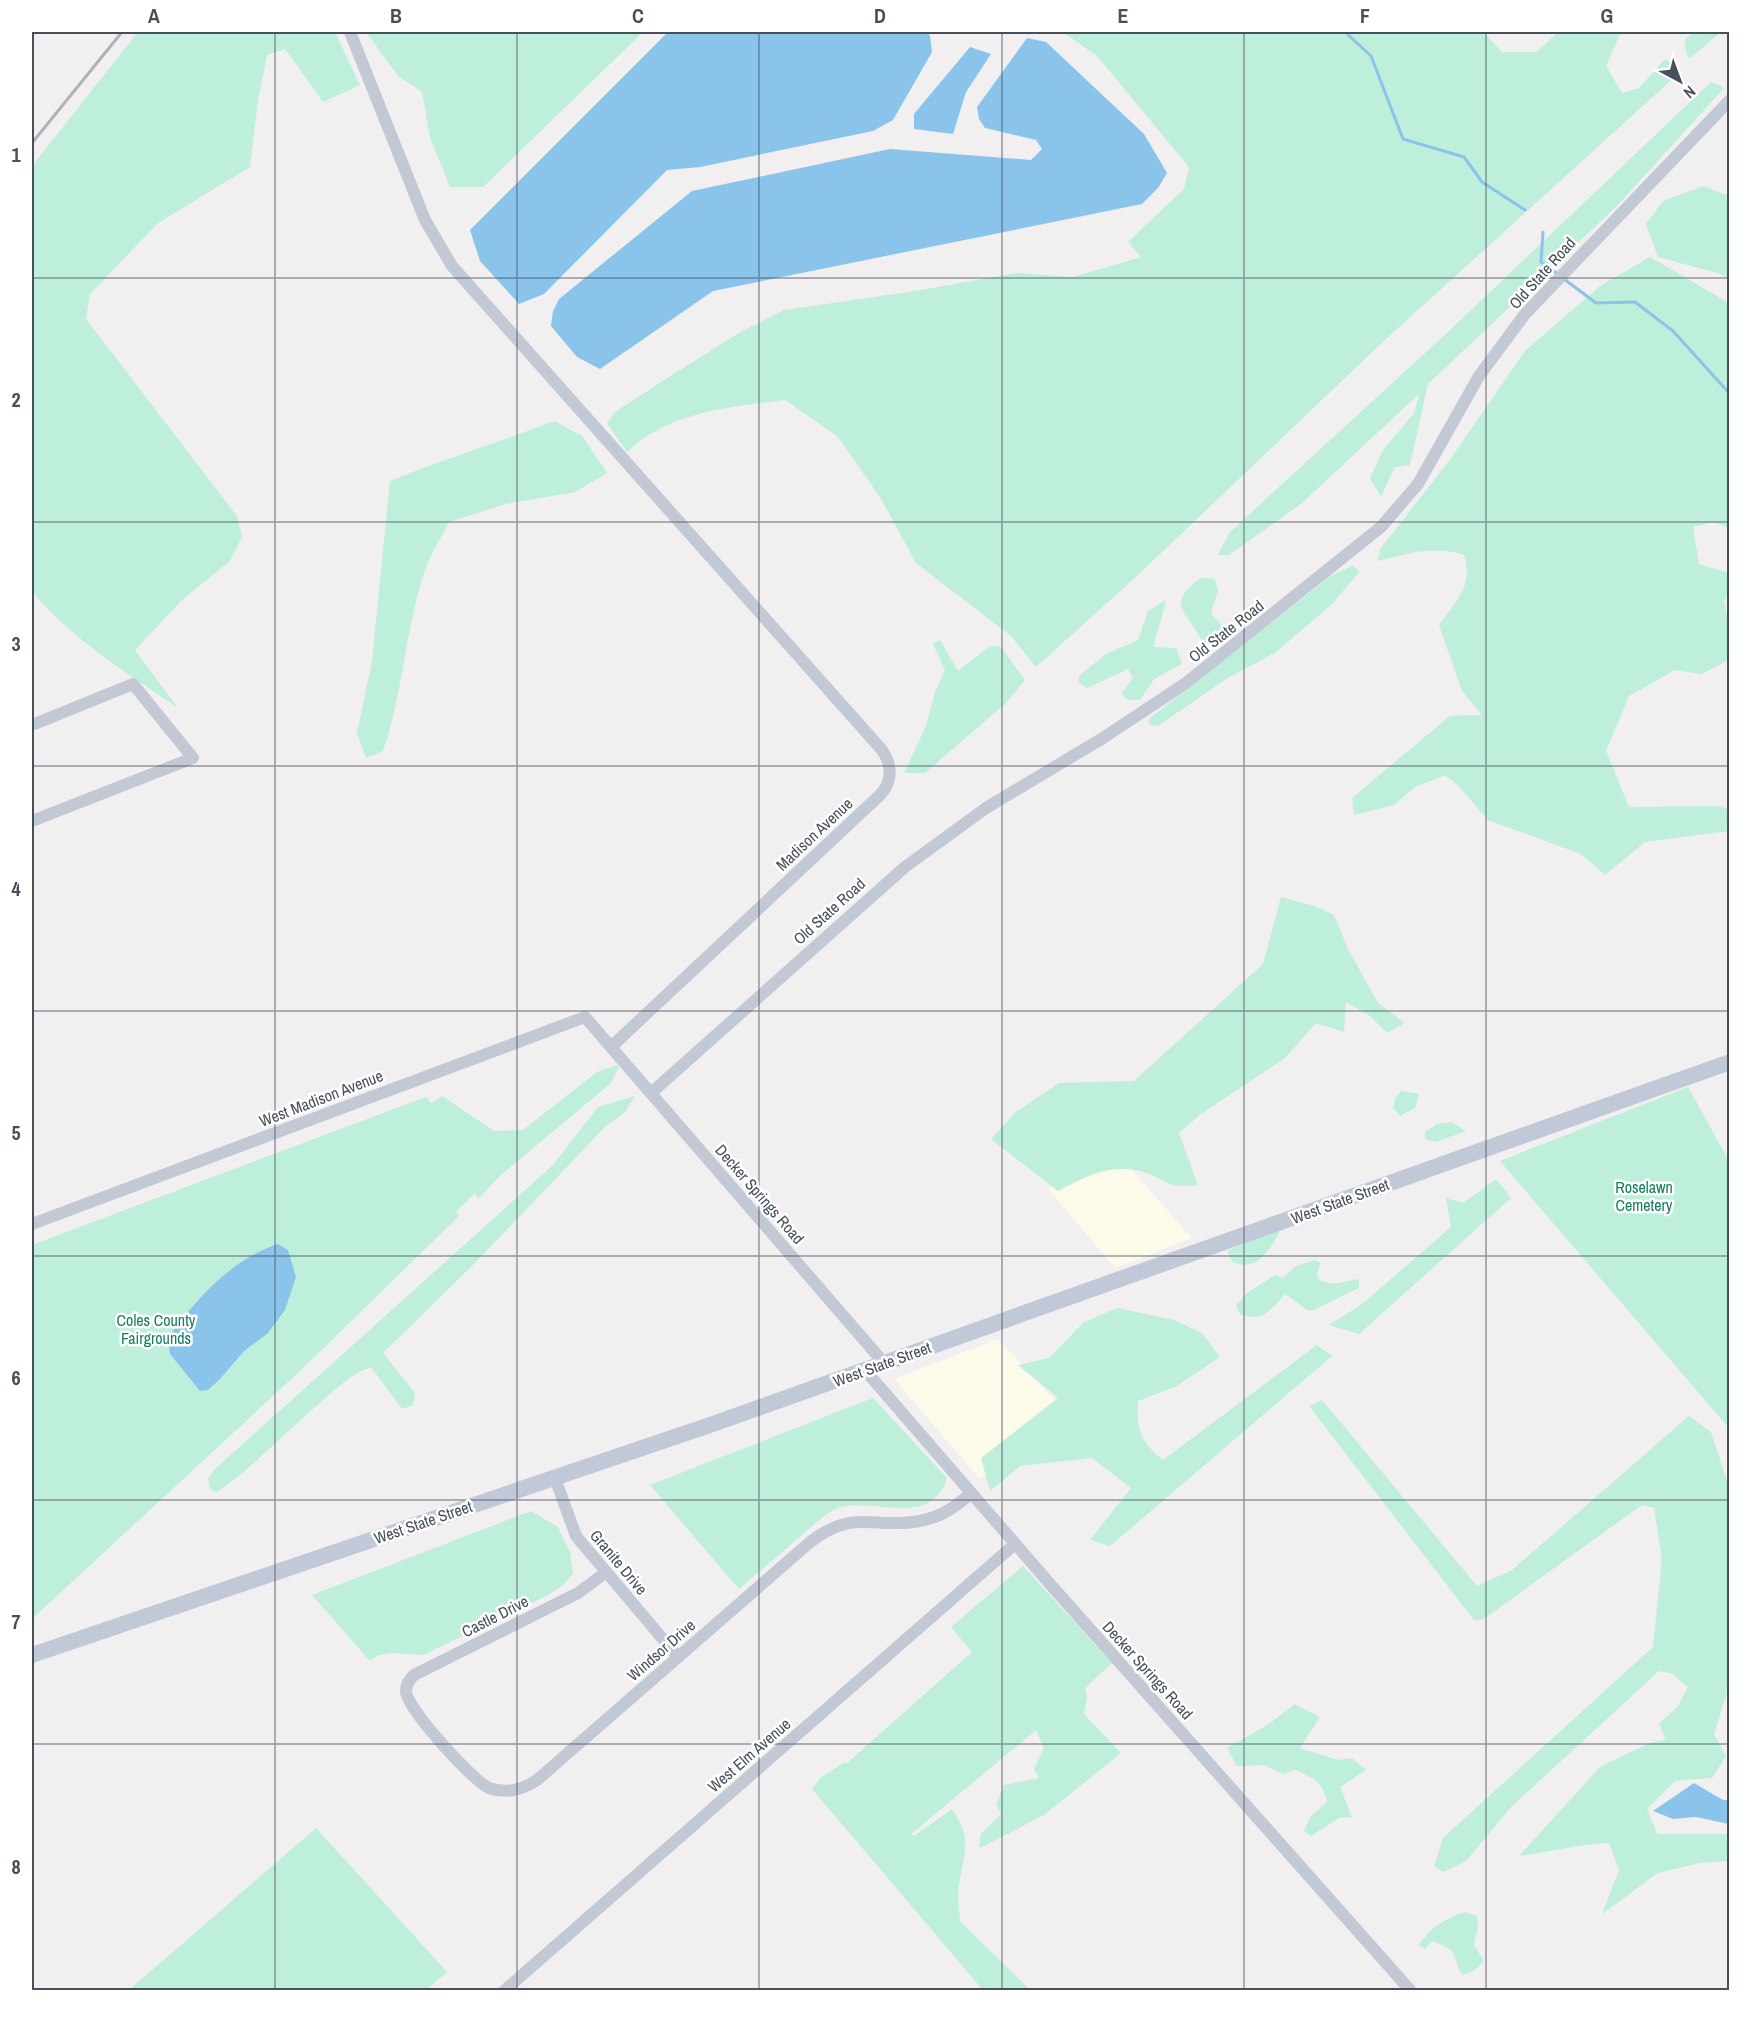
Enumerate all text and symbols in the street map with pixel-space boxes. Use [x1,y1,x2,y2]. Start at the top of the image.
text: A [148,2,160,29]
text: B [390,2,402,29]
text: C [632,2,644,29]
text: D [874,2,886,29]
text: E [1118,2,1129,29]
text: F [1360,2,1370,29]
text: G [1601,2,1613,29]
north arrow [1650,51,1710,111]
text: N [1679,81,1701,104]
text: 1 [11,141,21,168]
street label: Old State Road [1504,232,1580,314]
text: 2 [11,386,21,413]
street label: Old State Road [1184,595,1268,667]
text: 3 [11,630,21,657]
street label: Madison Avenue [771,793,857,875]
street label: Old State Road [788,873,870,949]
text: 4 [11,875,21,902]
street label: West Madison Avenue [256,1064,386,1132]
text: 5 [11,1119,21,1146]
street label: Decker Springs Road [711,1139,809,1249]
street label: West State Street [1288,1173,1392,1229]
park label: Roselawn Cemetery [1615,1176,1673,1216]
park label: Coles County Fairgrounds [117,1309,196,1349]
street label: West State Street [830,1336,934,1392]
text: 6 [11,1364,21,1391]
street label: West State Street [371,1495,475,1549]
street label: Granite Drive [585,1525,653,1599]
street label: Castle Drive [458,1590,532,1642]
text: 7 [11,1608,21,1635]
street label: Windsor Drive [622,1614,700,1686]
street label: Decker Springs Road [1098,1616,1198,1724]
street label: West Elm Avenue [703,1713,795,1797]
text: 8 [11,1853,21,1880]

